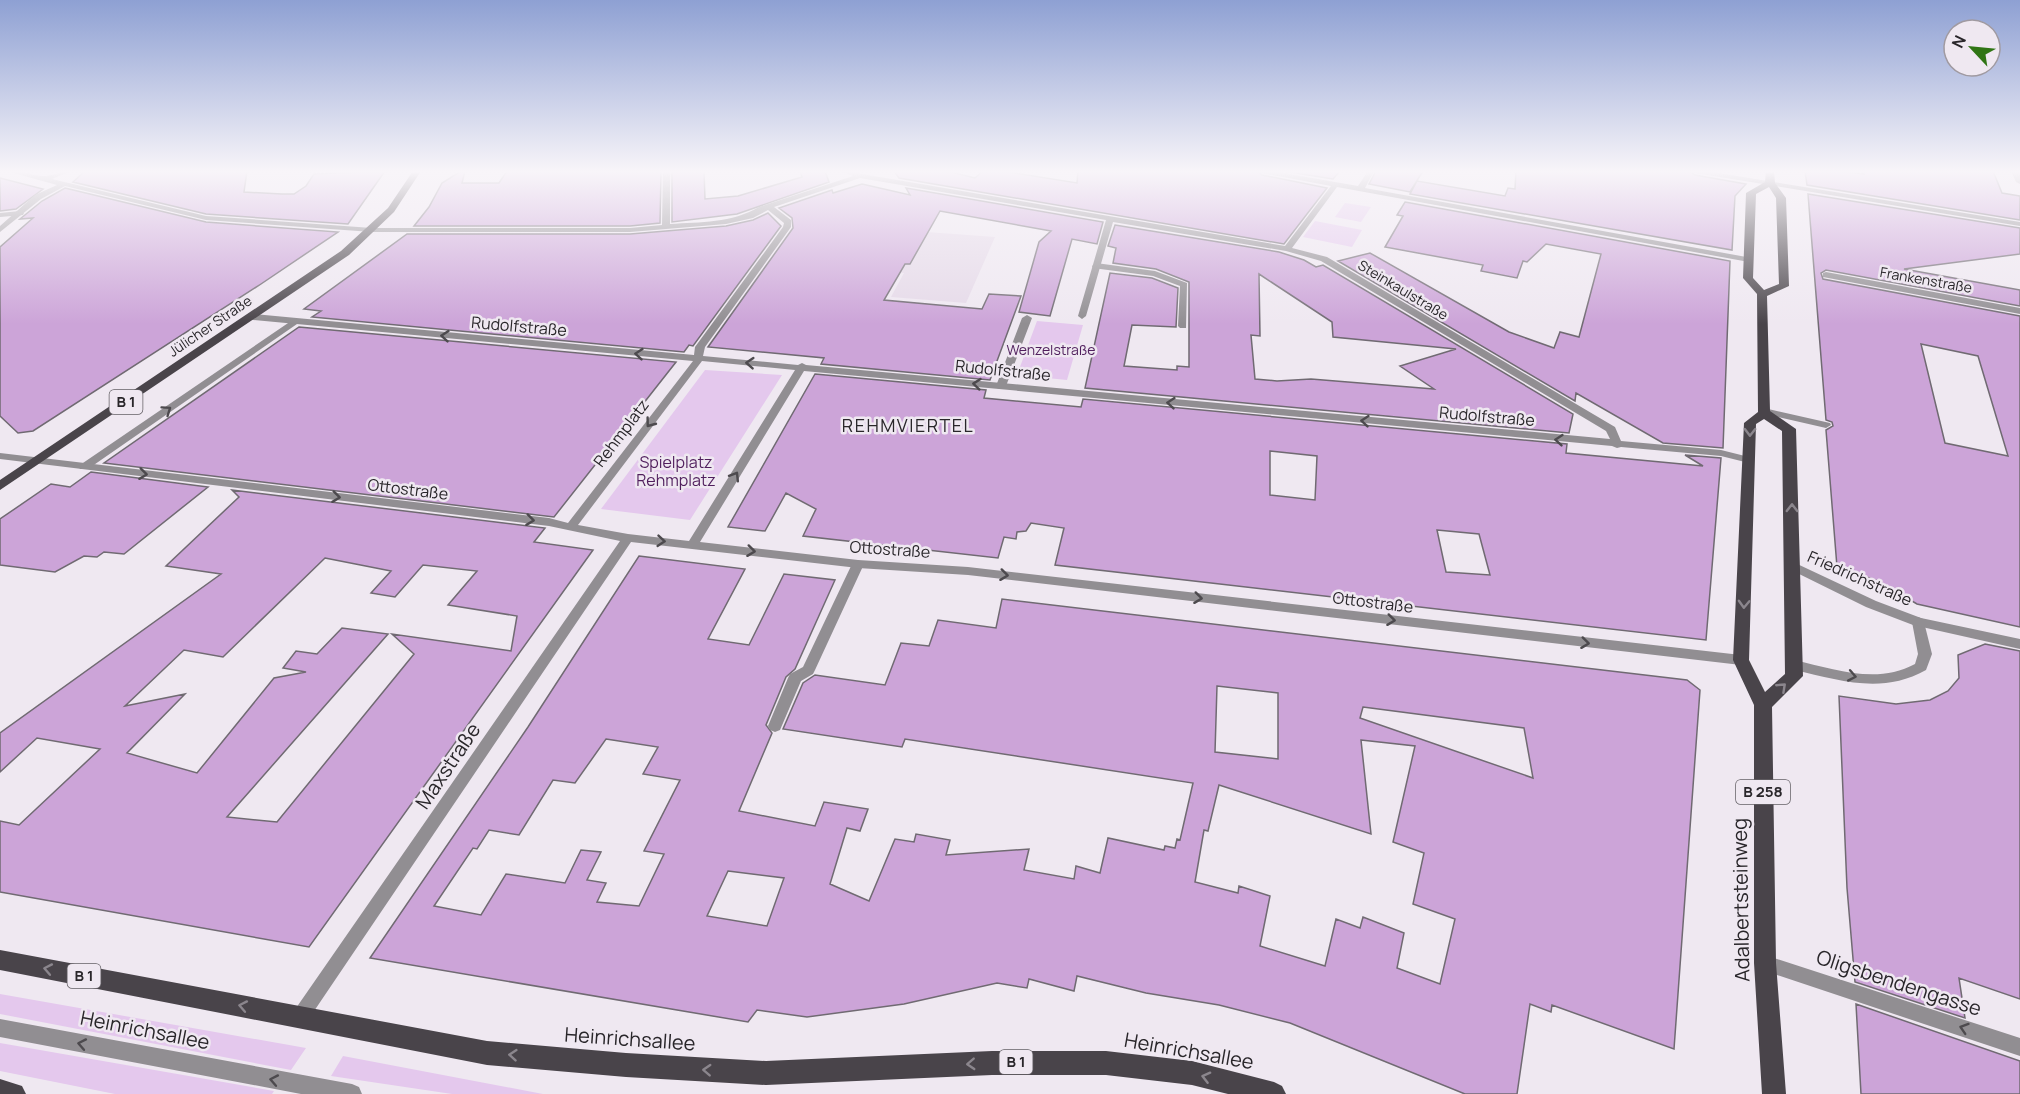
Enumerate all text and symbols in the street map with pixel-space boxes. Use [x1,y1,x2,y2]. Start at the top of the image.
north arrow [1942,18,2002,78]
text: N [1946,31,1971,51]
street label: Steinkaulstraße [1355,255,1452,324]
street label: Frankenstraße [1879,262,1974,297]
street label: Jülicher Straße [164,291,255,361]
street label: Rudolfstraße [470,311,568,341]
one-way arrow [441,330,450,343]
park label: Wenzelstraße [1007,340,1095,359]
one-way arrow [635,348,644,361]
street label: Rudolfstraße [954,354,1052,386]
one-way arrow [745,357,754,370]
one-way arrow [972,378,981,391]
road number: B 1 [110,390,142,414]
street label: Rehmplatz [588,395,654,471]
one-way arrow [1166,397,1175,410]
street label: Rudolfstraße [1438,401,1536,431]
one-way arrow [160,406,171,417]
district label: REHMVIERTEL [842,413,974,437]
one-way arrow [1360,415,1370,428]
one-way arrow [646,416,657,427]
one-way arrow [1743,428,1756,437]
one-way arrow [1555,434,1564,447]
park label: Spielplatz Rehmplatz [636,451,716,491]
one-way arrow [138,467,147,480]
one-way arrow [727,472,739,482]
street label: Ottostraße [367,473,449,505]
one-way arrow [332,490,341,502]
one-way arrow [1786,503,1798,512]
one-way arrow [525,513,534,525]
one-way arrow [656,534,665,547]
street label: Ottostraße [849,535,931,563]
one-way arrow [747,544,756,556]
street label: Friedrichstraße [1804,545,1916,611]
one-way arrow [1000,568,1009,581]
street label: Ottostraße [1332,586,1414,618]
one-way arrow [1193,591,1202,603]
one-way arrow [1737,600,1750,609]
one-way arrow [1387,614,1396,626]
one-way arrow [1581,636,1590,649]
one-way arrow [1846,669,1856,682]
one-way arrow [1776,683,1786,694]
street label: Maxstraße [409,717,486,814]
road number: B 258 [1736,780,1790,804]
street label: Adalbertsteinweg [1726,818,1755,982]
street label: Oligsbendengasse [1813,943,1985,1022]
one-way arrow [44,963,54,976]
road number: B 1 [68,964,100,988]
one-way arrow [238,1000,248,1013]
street label: Heinrichsallee [78,1004,212,1055]
street label: Heinrichsallee [564,1020,696,1057]
one-way arrow [1959,1023,1970,1036]
street label: Heinrichsallee [1122,1026,1256,1075]
one-way arrow [78,1038,88,1051]
one-way arrow [509,1049,518,1062]
road number: B 1 [1000,1050,1032,1074]
one-way arrow [966,1057,975,1070]
one-way arrow [703,1063,712,1076]
one-way arrow [1202,1071,1212,1084]
one-way arrow [269,1074,279,1087]

